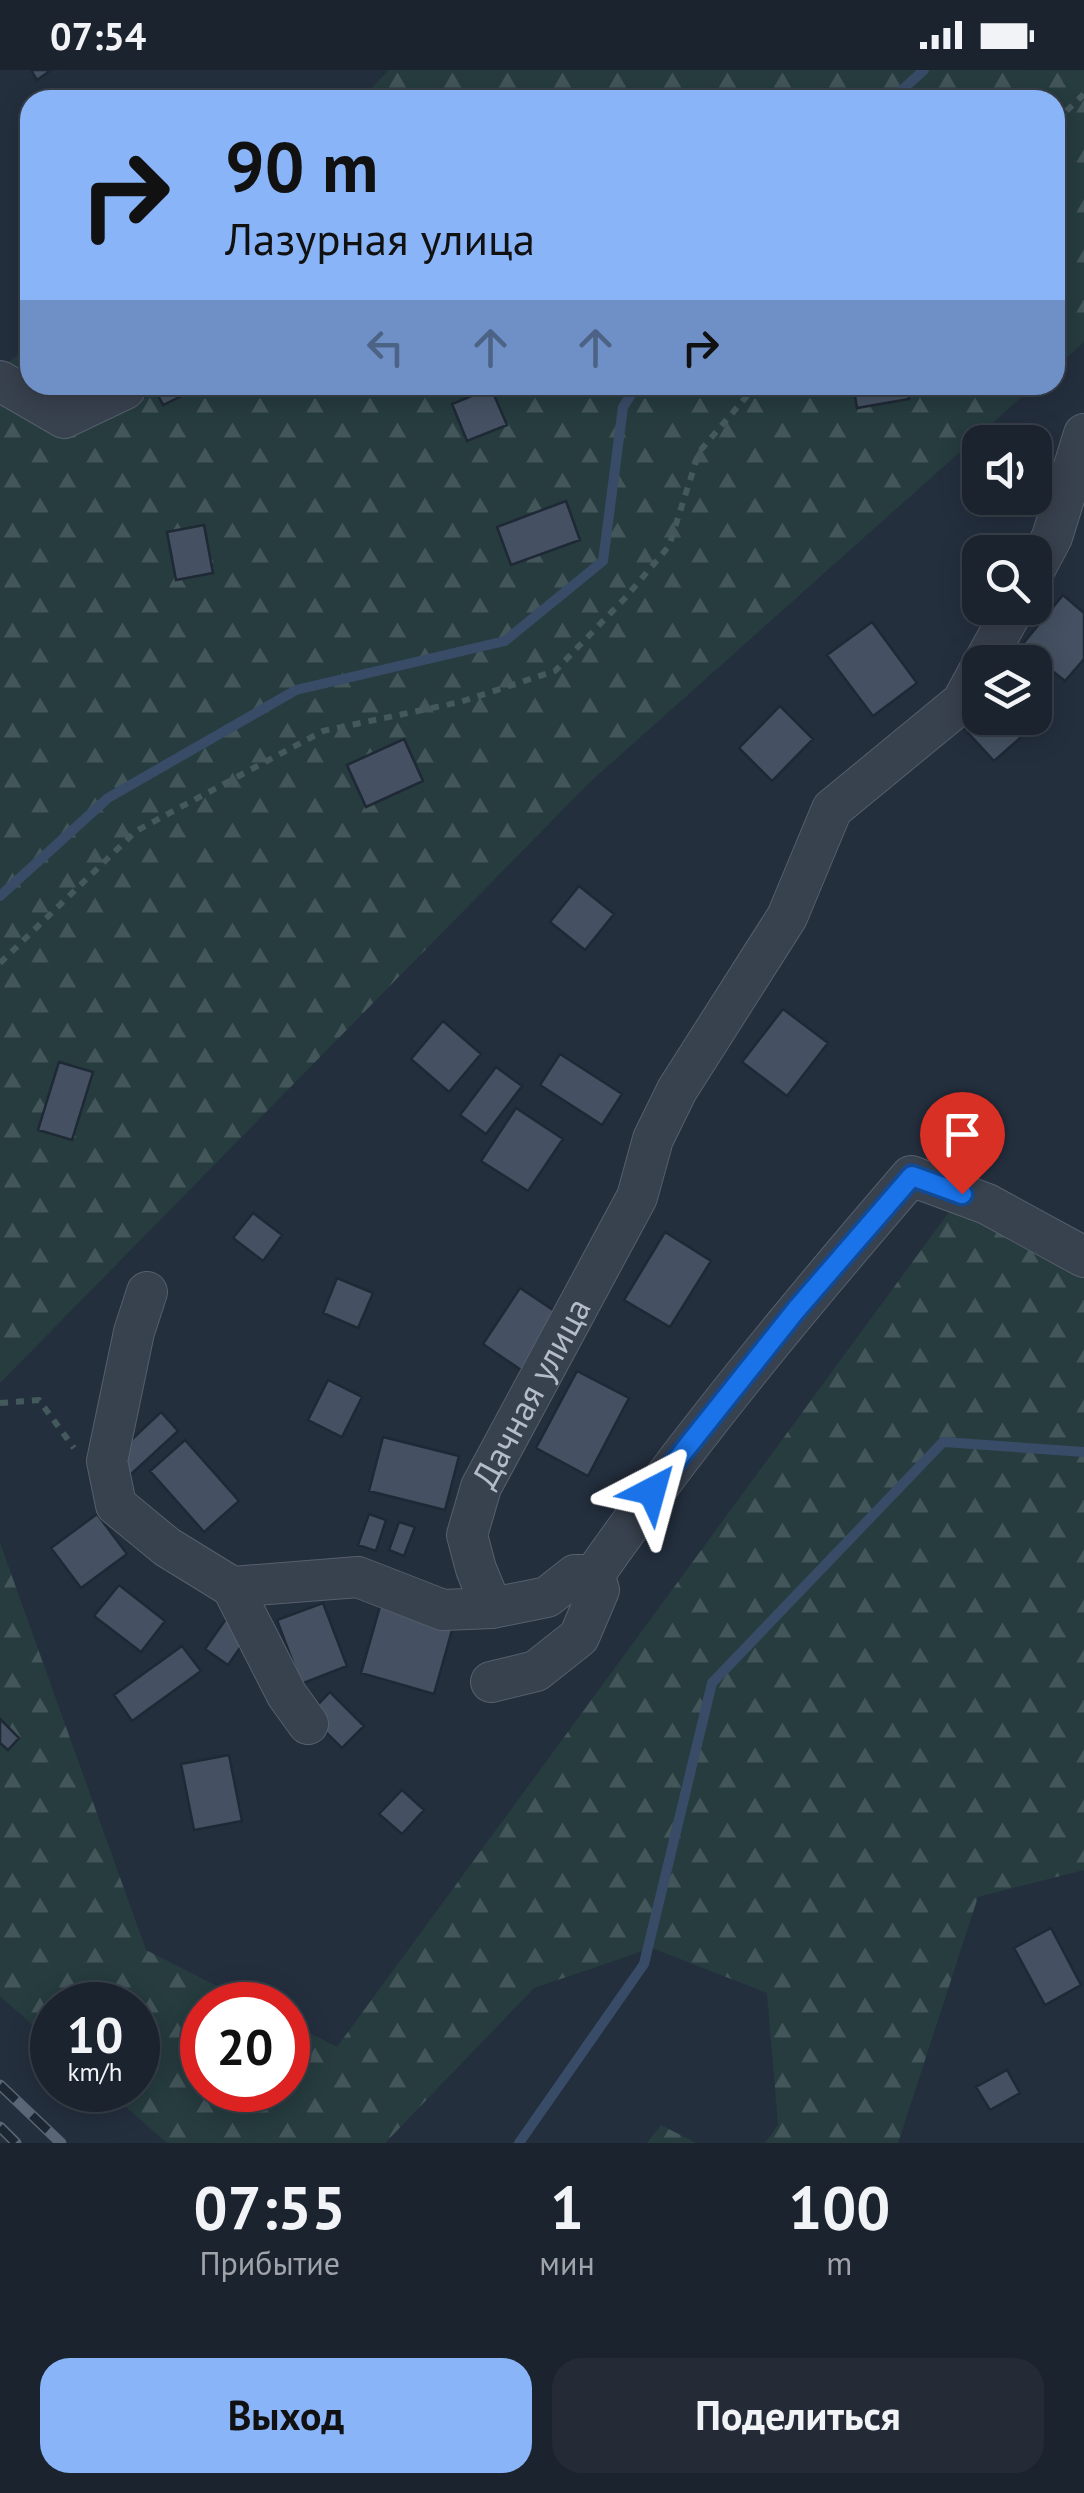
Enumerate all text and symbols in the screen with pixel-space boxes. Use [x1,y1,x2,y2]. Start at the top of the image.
text: 07:54 [50,11,146,60]
text: 90 m [225,121,378,211]
icon: right [60,130,190,260]
text: Лазурная улица [225,209,535,267]
icon: left [358,320,413,375]
icon: ahead [463,320,518,375]
icon: ahead [568,320,623,375]
icon: right [673,320,728,375]
map controls [962,425,1052,735]
button: sound [962,425,1052,515]
button: search [962,535,1052,625]
button: layers [962,645,1052,735]
pin [920,1092,1005,1195]
icon: arrive [935,1107,990,1162]
street label: Дачная улица [461,1289,601,1495]
position arrow [600,1439,704,1543]
speed limit sign: 20 [180,1982,310,2112]
text: 10 [67,2002,123,2067]
text: km/h [68,2056,122,2088]
text: 07:55 [194,2168,346,2246]
text: 1 [550,2168,584,2246]
text: 100 [788,2168,890,2246]
text: Прибытие [199,2242,340,2284]
text: мин [539,2242,595,2284]
text: m [826,2242,852,2284]
button: Выход [40,2358,532,2473]
button: Поделиться [552,2358,1044,2473]

